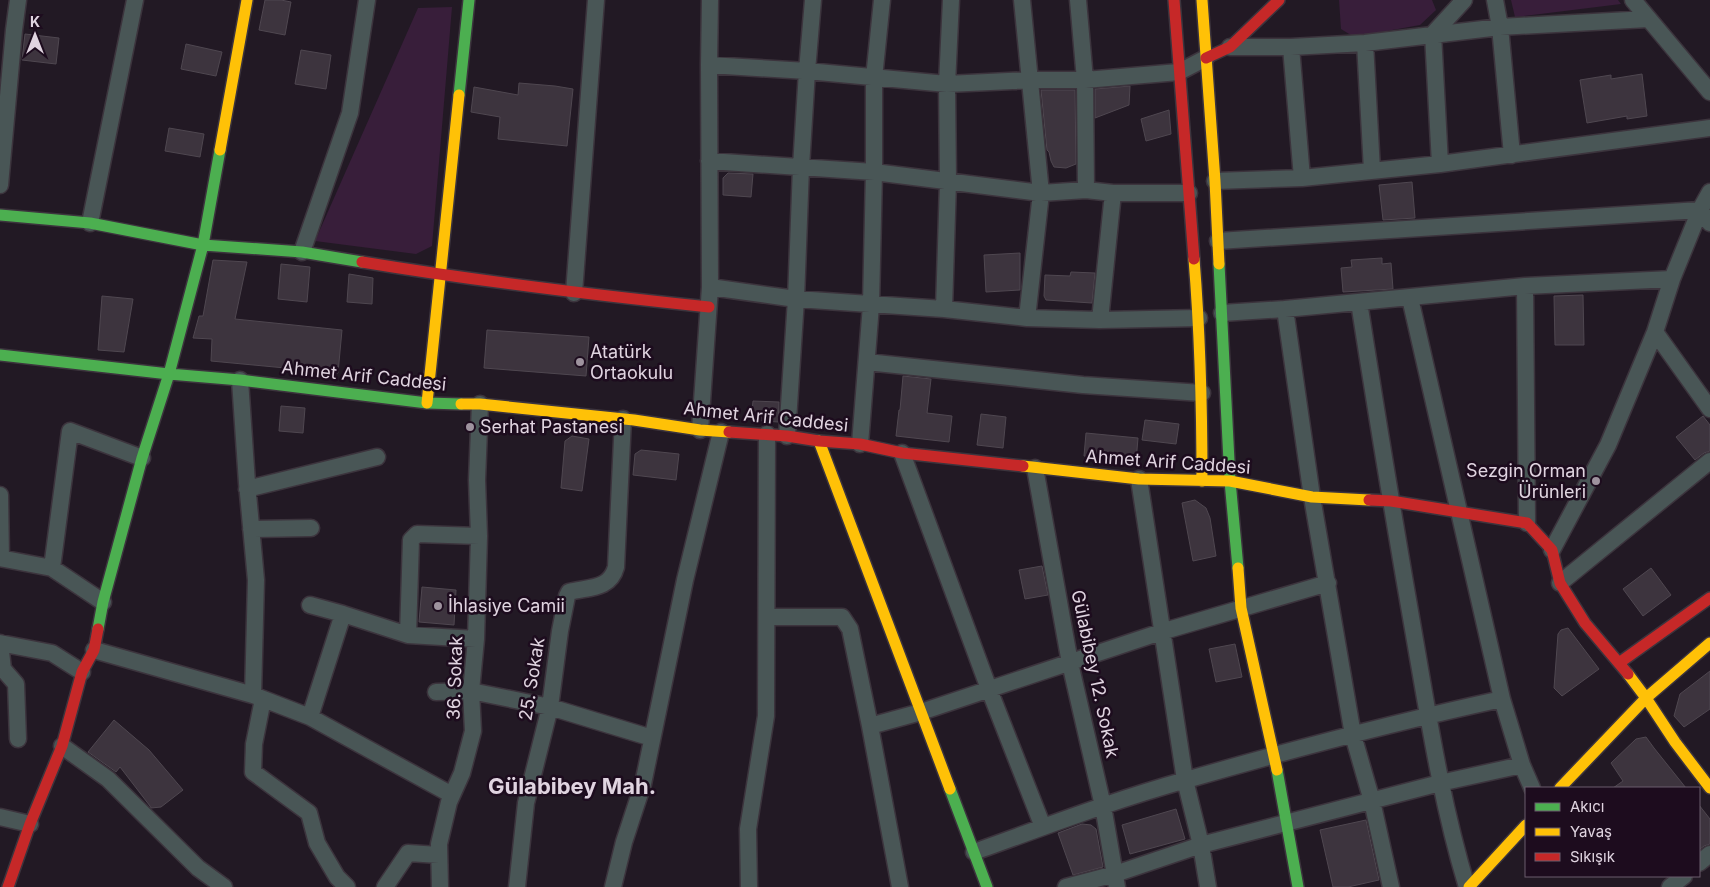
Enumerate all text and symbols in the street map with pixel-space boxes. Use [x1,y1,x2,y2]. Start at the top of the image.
north arrow [10,10,60,60]
text: K [30,13,40,30]
place label: Atatürk Ortaokulu [590,341,673,383]
street label: Ahmet Arif Caddesi [281,356,447,395]
marker: Atatürk Ortaokulu [574,356,586,368]
street label: Ahmet Arif Caddesi [683,397,849,436]
place label: Serhat Pastanesi [480,416,623,437]
marker: Serhat Pastanesi [464,421,476,433]
street label: Ahmet Arif Caddesi [1085,445,1251,478]
place label: Sezgin Orman Ürünleri [1466,460,1586,502]
marker: Sezgin Orman Ürünleri [1590,475,1602,487]
street label: Gülabibey 12. Sokak [1067,588,1124,760]
place label: İhlasiye Camii [448,594,565,616]
marker: İhlasiye Camii [432,600,444,612]
street label: 36. Sokak [443,635,466,720]
street label: 25. Sokak [515,636,548,722]
district label: Gülabibey Mah. [488,773,656,799]
legend [1525,787,1700,877]
text: Akıcı [1570,797,1604,816]
text: Yavaş [1570,822,1612,841]
text: Sıkışık [1570,847,1616,866]

